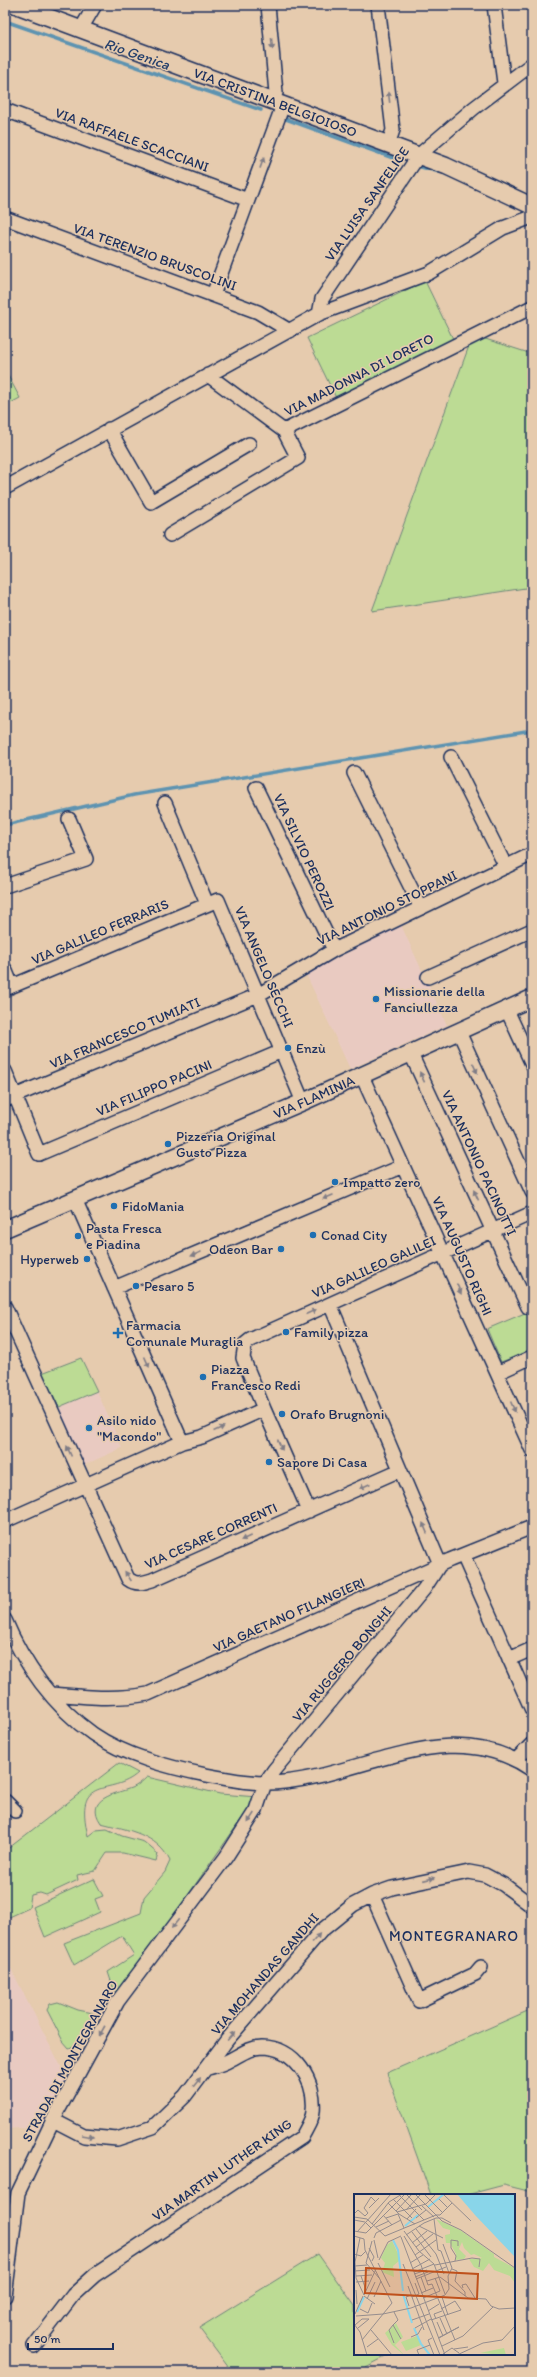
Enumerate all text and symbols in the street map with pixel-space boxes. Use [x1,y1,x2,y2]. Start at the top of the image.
water label: Rio Genica [102,34,173,74]
one-way arrow [269,38,275,50]
street label: VIA CRISTINA BELGIOIOSO [191,64,360,140]
one-way arrow [386,91,392,103]
street label: VIA RAFFAELE SCACCIANI [53,104,211,176]
street label: VIA LUISA SANFELICE [321,143,413,264]
one-way arrow [259,157,265,169]
street label: VIA TERENZIO BRUSCOLINI [71,219,239,295]
street label: VIA MADONNA DI LORETO [281,330,437,420]
street label: VIA SILVIO PEROZZI [270,791,338,913]
street label: VIA ANTONIO STOPPANI [314,867,460,949]
street label: VIA GALILEO FERRARIS [29,895,171,969]
street label: VIA ANGELO SECCHI [231,904,297,1030]
place label: Missionarie della Fanciullezza [384,983,485,1016]
street label: VIA FRANCESCO TUMIATI [47,994,203,1072]
marker: Missionarie della Fanciullezza [371,994,381,1004]
place label: Enzù [296,1040,326,1057]
marker: Enzù [283,1043,293,1053]
street label: VIA FILIPPO PACINI [94,1056,214,1120]
one-way arrow [472,1062,478,1073]
street label: VIA FLAMINIA [271,1071,357,1122]
one-way arrow [419,1072,425,1083]
street label: VIA ANTONIO PACINOTTI [438,1088,520,1238]
place label: Pizzeria Original Gusto Pizza [176,1128,276,1161]
marker: Pizzeria Original Gusto Pizza [163,1139,173,1149]
place label: Impatto zero [343,1174,420,1191]
marker: Impatto zero [330,1177,340,1187]
one-way arrow [473,1190,479,1201]
street label: VIA AUGUSTO RIGHI [428,1194,496,1318]
one-way arrow [322,1195,334,1201]
place label: FidoMania [122,1198,184,1215]
marker: FidoMania [109,1201,119,1211]
place label: Pasta Fresca e Piadina [86,1220,163,1253]
place label: Conad City [321,1227,387,1244]
marker: Conad City [308,1230,318,1240]
marker: Pasta Fresca e Piadina [73,1231,83,1241]
street label: VIA GALILEO GALILEI [309,1232,439,1302]
place label: Odeon Bar [209,1241,273,1258]
marker: Odeon Bar [276,1244,286,1254]
place label: Hyperweb [20,1251,79,1268]
one-way arrow [189,1251,201,1257]
marker: Hyperweb [82,1254,92,1264]
place label: Pesaro 5 [144,1278,194,1295]
marker: Pesaro 5 [131,1281,141,1291]
one-way arrow [456,1283,462,1295]
one-way arrow [306,1309,317,1315]
place label: Farmacia Comunale Muraglia [126,1317,243,1350]
place label: Family pizza [294,1324,369,1341]
marker: Family pizza [281,1327,291,1337]
marker: Farmacia Comunale Muraglia [113,1328,123,1338]
one-way arrow [144,1357,150,1368]
place label: Piazza Francesco Redi [211,1361,301,1394]
marker: Piazza Francesco Redi [198,1372,208,1382]
one-way arrow [510,1402,516,1413]
place label: Orafo Brugnoni [290,1406,384,1423]
marker: Orafo Brugnoni [277,1409,287,1419]
place label: Asilo nido "Macondo" [97,1412,161,1445]
marker: Asilo nido "Macondo" [84,1423,94,1433]
one-way arrow [213,1426,225,1432]
one-way arrow [277,1439,283,1451]
one-way arrow [66,1444,72,1456]
place label: Sapore Di Casa [277,1454,368,1471]
marker: Sapore Di Casa [264,1457,274,1467]
one-way arrow [359,1483,370,1489]
street label: VIA CESARE CORRENTI [142,1499,280,1573]
one-way arrow [422,1523,428,1534]
one-way arrow [239,1536,251,1542]
one-way arrow [125,1571,132,1582]
street label: VIA GAETANO FILANGIERI [211,1574,367,1656]
street label: VIA RUGGERO BONGHI [289,1603,395,1725]
one-way arrow [247,1813,255,1824]
one-way arrow [423,1876,435,1882]
street label: VIA MOHANDAS GANDHI [207,1909,323,2039]
one-way arrow [171,1918,179,1929]
district label: MONTEGRANARO [389,1927,519,1945]
one-way arrow [311,1932,320,1943]
street label: STRADA DI MONTEGRANARO [18,1977,122,2145]
one-way arrow [98,2025,105,2037]
one-way arrow [226,2030,235,2041]
one-way arrow [192,2076,201,2087]
street label: VIA MARTIN LUTHER KING [149,2115,295,2225]
one-way arrow [82,2133,94,2139]
inset map [354,2194,515,2355]
scale bar [28,2325,113,2351]
text: 50 m [34,2332,60,2346]

